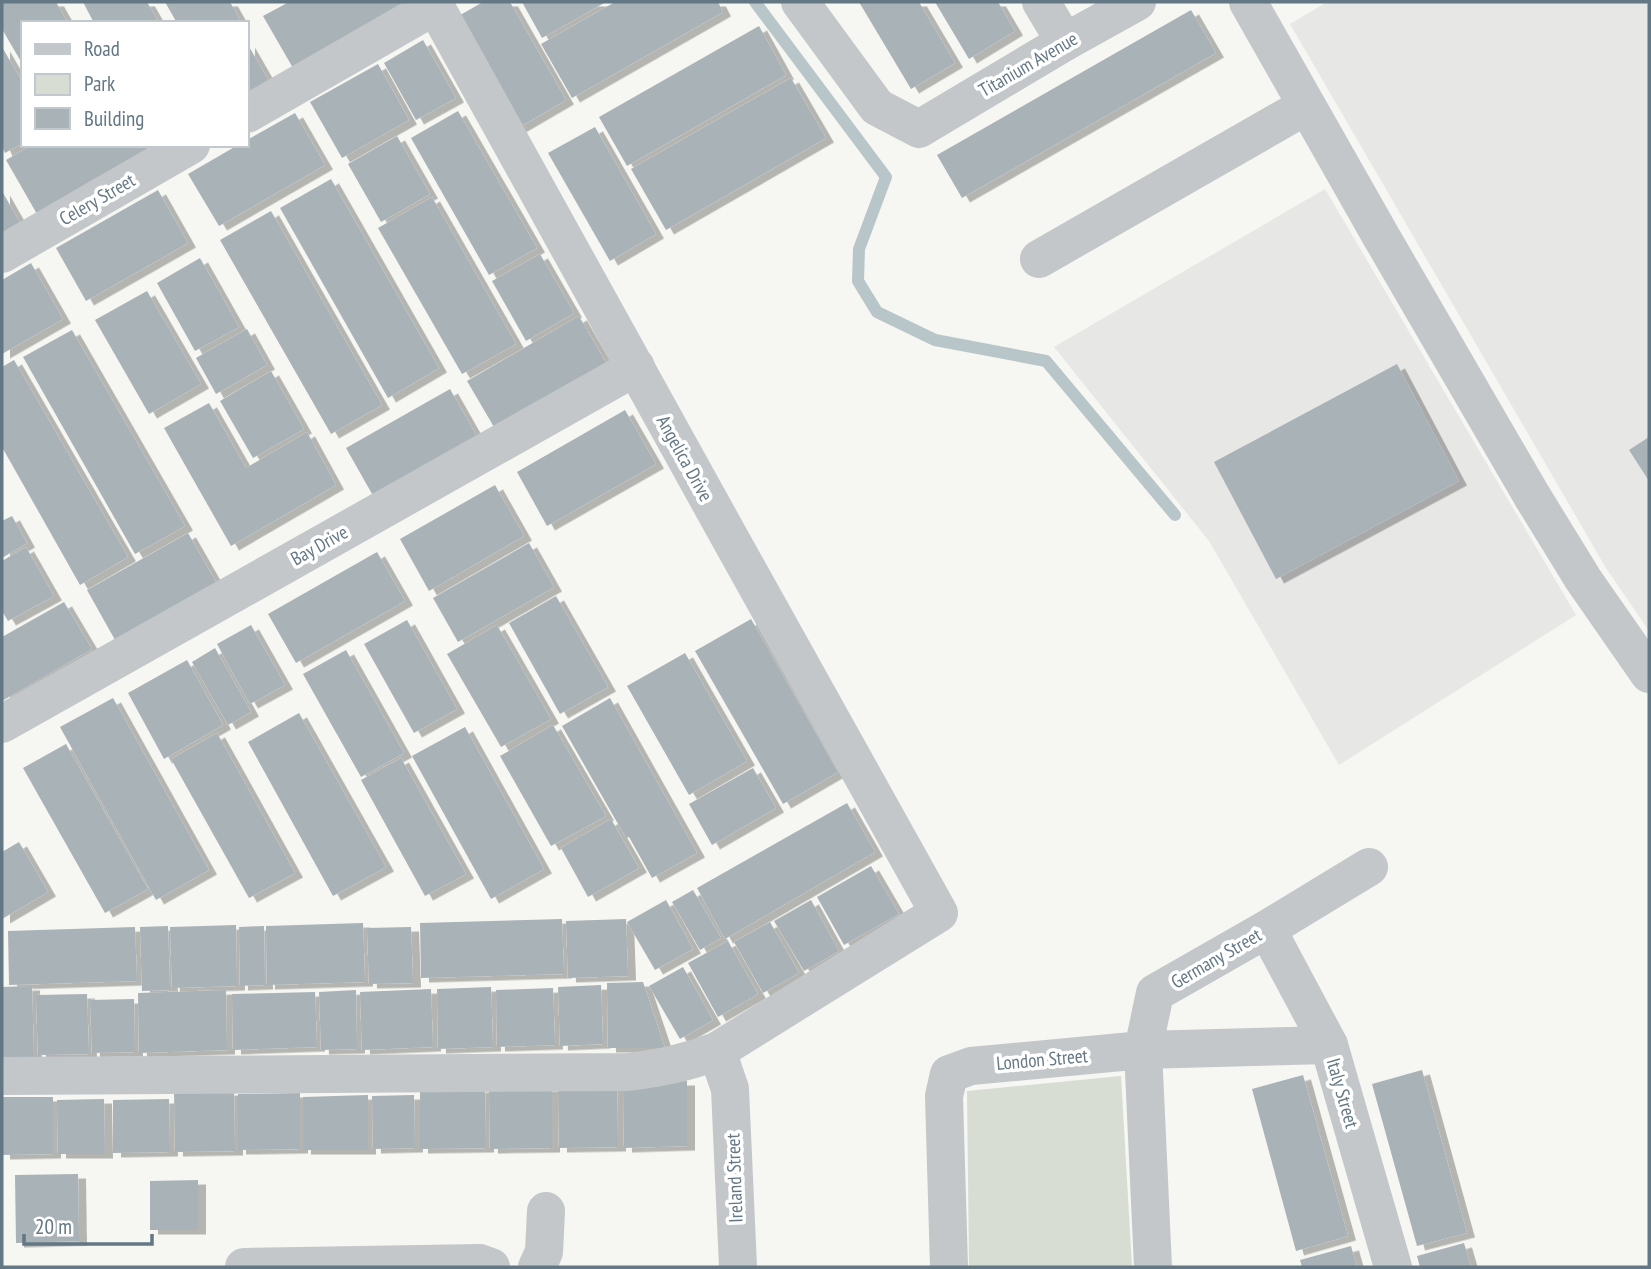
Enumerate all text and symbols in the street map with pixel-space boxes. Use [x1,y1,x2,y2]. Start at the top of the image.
legend [21,21,248,147]
street label: Titanium Avenue [974,26,1082,102]
text: Road [84,35,120,62]
text: Park [84,70,115,97]
text: Building [84,105,144,132]
street label: Celery Street [55,167,140,230]
street label: Angelica Drive [652,411,719,505]
street label: Bay Drive [286,519,352,570]
street label: Germany Street [1166,922,1266,994]
street label: London Street [995,1043,1090,1075]
street label: Italy Street [1322,1055,1365,1131]
street label: Ireland Street [720,1132,748,1223]
scale bar [24,1202,152,1246]
text: 20 m [35,1213,72,1240]

